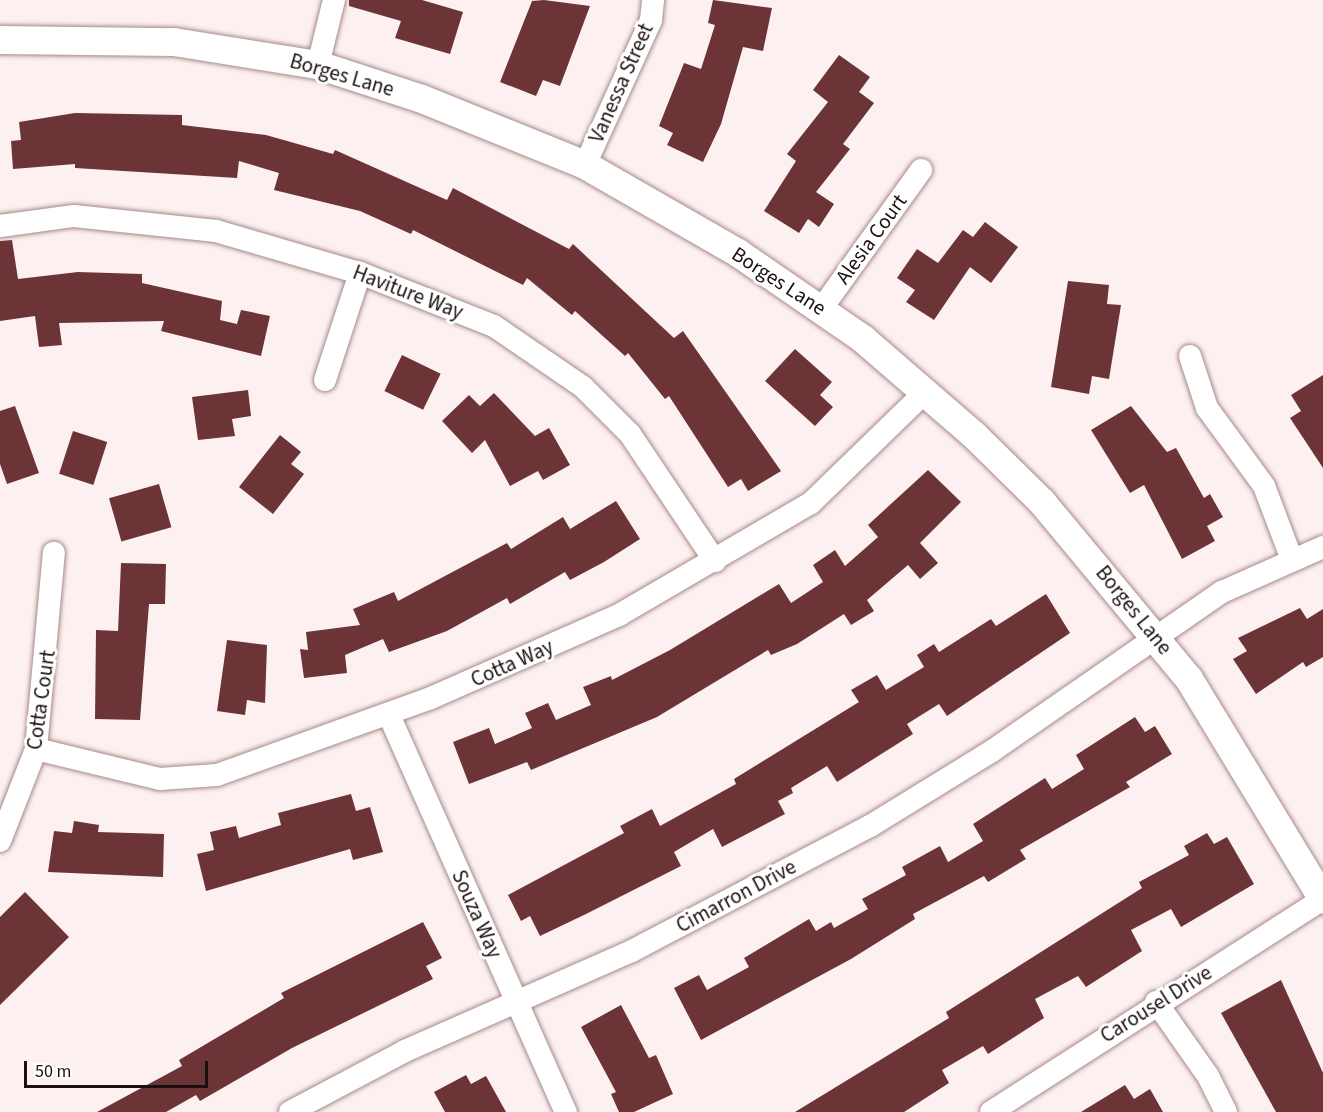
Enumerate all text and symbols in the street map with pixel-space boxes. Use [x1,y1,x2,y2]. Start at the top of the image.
street label: Vanessa Street [583,19,659,147]
street label: Borges Lane [287,48,397,102]
street label: Alesia Court [830,189,912,289]
street label: Borges Lane [727,241,831,321]
street label: Haviture Way [349,259,467,325]
street label: Borges Lane [1090,560,1178,660]
street label: Cotta Way [467,634,557,692]
street label: Cotta Court [22,649,60,751]
street label: Cimarron Drive [672,854,800,938]
street label: Souza Way [446,866,508,962]
street label: Carousel Drive [1096,960,1216,1048]
scale bar [27,1049,212,1087]
text: 50 m [35,1059,71,1084]

